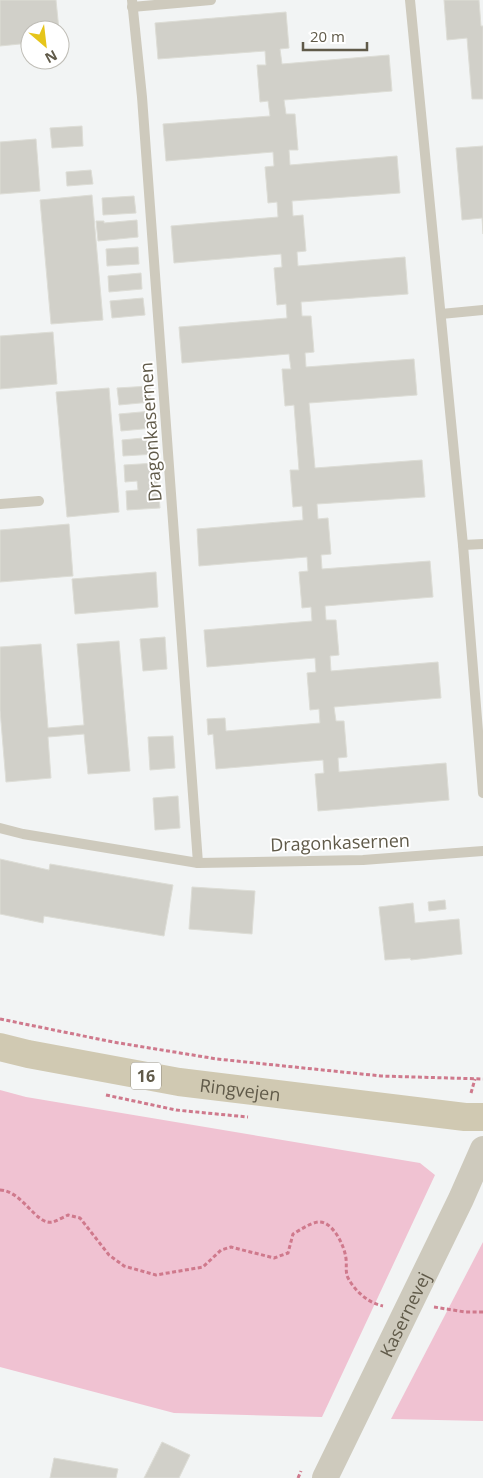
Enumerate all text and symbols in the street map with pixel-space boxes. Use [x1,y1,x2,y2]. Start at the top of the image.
north arrow [20,20,70,70]
scale bar [303,20,367,52]
text: 20 m [310,26,345,46]
text: N [42,46,61,68]
street label: Dragonkasernen [133,361,167,503]
street label: Dragonkasernen [270,828,410,856]
road number: 16 [131,1062,161,1090]
street label: Ringvejen [198,1073,282,1106]
street label: Kasernevej [374,1268,436,1361]

